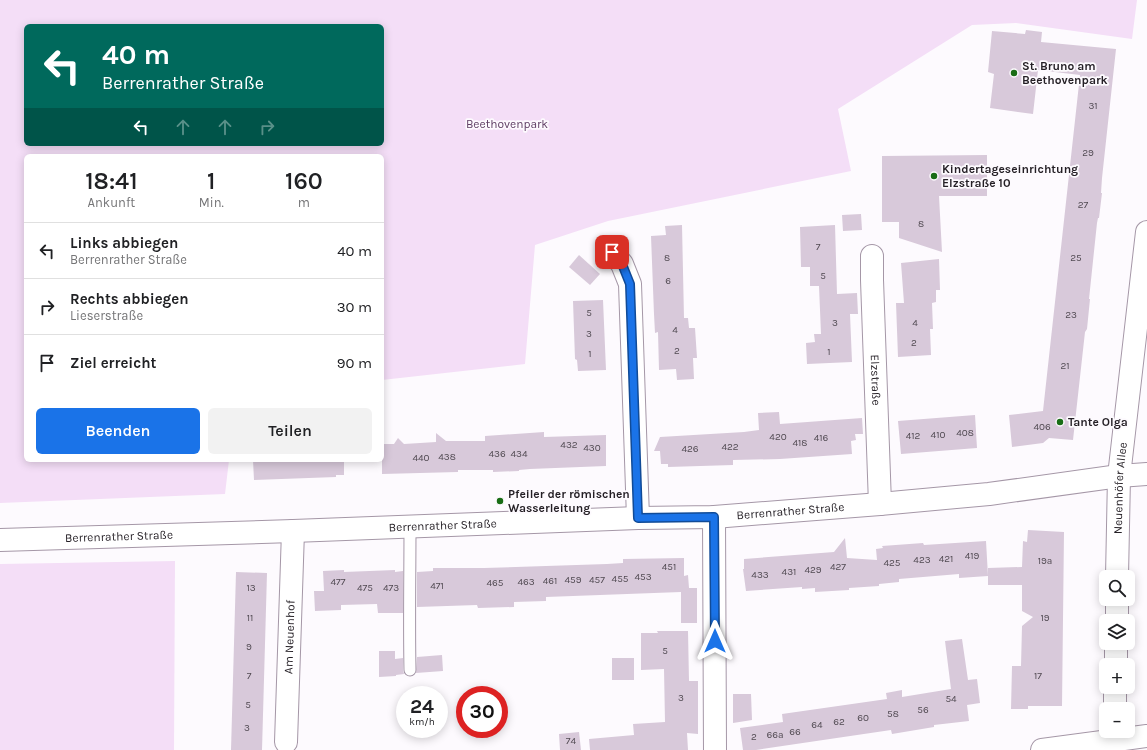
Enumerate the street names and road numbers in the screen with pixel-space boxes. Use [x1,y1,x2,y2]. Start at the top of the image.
street label: Elzstraße [868,354,883,406]
street label: Neuenhöfer Allee [1111,441,1130,534]
street label: Berrenrather Straße [736,500,845,522]
street label: Berrenrather Straße [388,516,497,534]
street label: Berrenrather Straße [65,528,173,545]
street label: Am Neuenhof [281,599,298,674]

